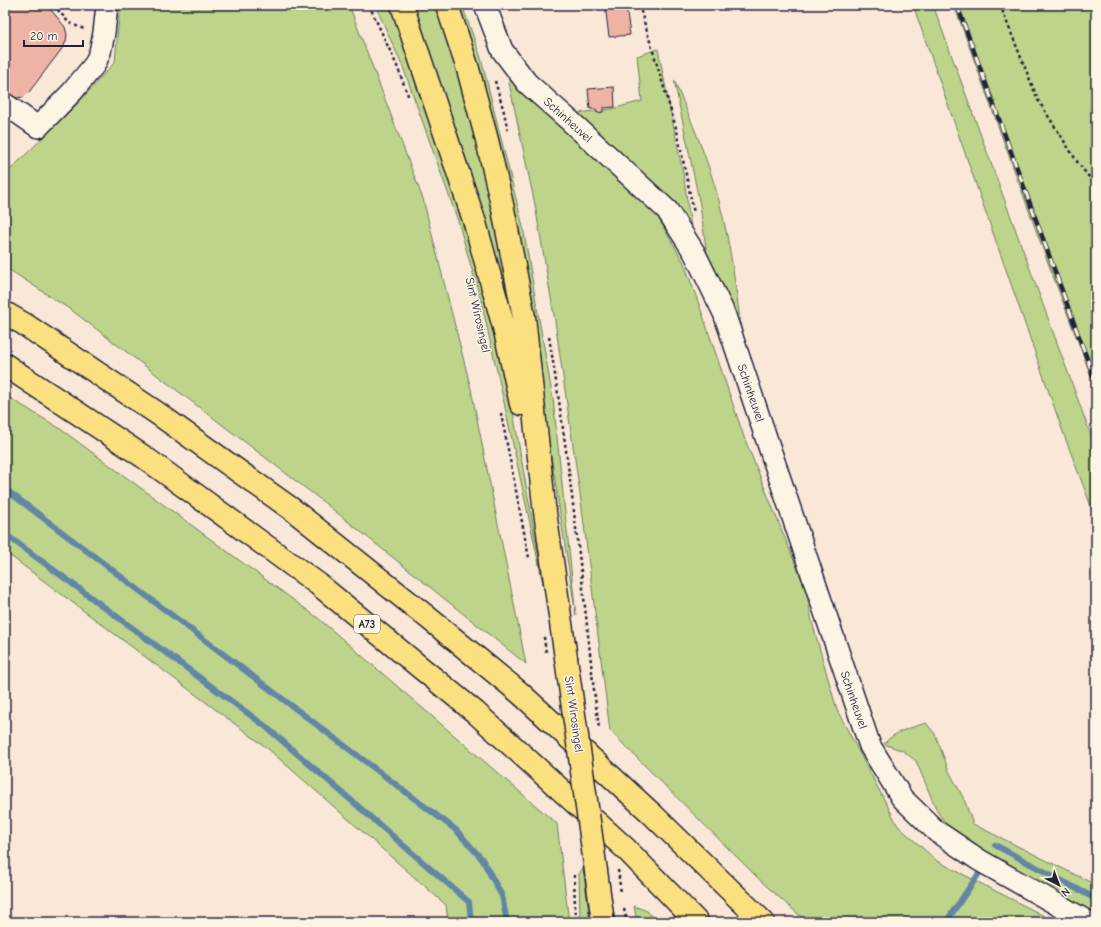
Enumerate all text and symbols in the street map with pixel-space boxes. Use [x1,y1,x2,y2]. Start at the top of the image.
scale bar [24,22,83,48]
text: 20 m [30,29,58,43]
street label: Schinheuvel [541,95,595,145]
street label: Sint Wirosingel [463,276,493,354]
street label: Schinheuvel [735,362,767,424]
road number: A73 [354,615,380,633]
street label: Schinheuvel [838,669,870,731]
street label: Sint Wirosingel [562,675,586,753]
north arrow [1039,865,1079,905]
text: N [1058,885,1072,899]

